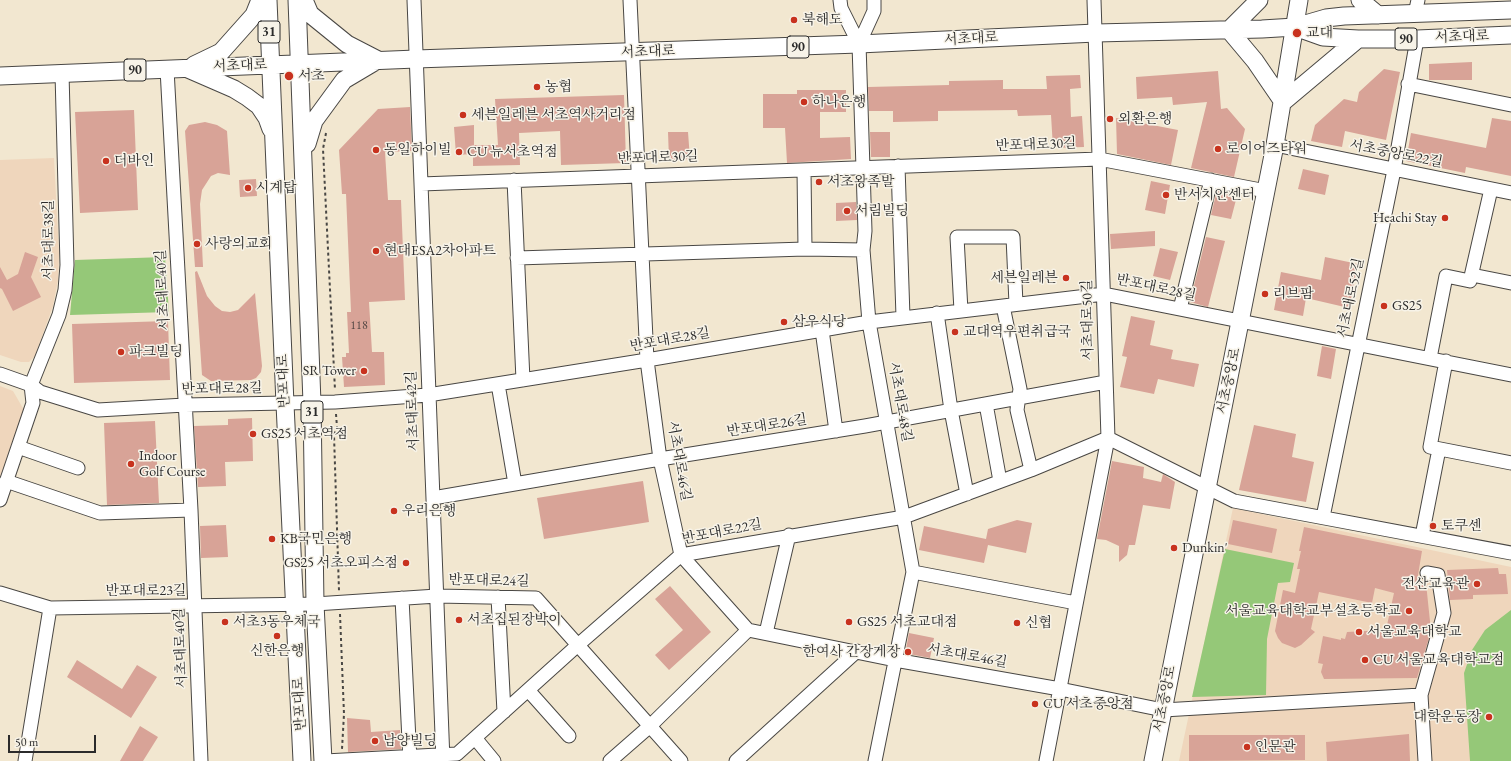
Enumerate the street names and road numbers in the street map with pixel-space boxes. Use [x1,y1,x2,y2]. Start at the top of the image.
road number: 31 [258,21,280,43]
road number: 90 [1395,28,1417,50]
street label: 서초대로 [1435,28,1489,46]
street label: 서초대로 [944,29,998,49]
road number: 90 [787,36,809,58]
street label: 서초대로 [621,43,675,61]
street label: 서초대로 [213,57,267,75]
road number: 90 [124,59,146,81]
street label: 반포대로30길 [995,135,1077,155]
street label: 서초중앙로22길 [1348,137,1444,171]
street label: 반포대로30길 [617,148,699,168]
street label: 서초대로38길 [41,199,57,281]
street label: 서초대로40길 [152,249,174,331]
street label: 서초대로52길 [1334,257,1368,339]
street label: 반포대로28길 [1115,271,1197,305]
street label: 서초대로50길 [1079,279,1097,361]
street label: 반포대로28길 [629,325,711,355]
street label: 서초중앙로 [1214,346,1244,416]
street label: 반포대로 [275,354,293,408]
street label: 서초대로48길 [885,361,915,443]
street label: 서초대로42길 [403,370,423,452]
street label: 반포대로28길 [181,380,263,398]
road number: 31 [301,401,323,423]
street label: 반포대로26길 [726,411,808,441]
street label: 서초대로46길 [664,420,694,502]
street label: 반포대로22길 [681,516,763,548]
street label: 반포대로24길 [448,572,530,590]
street label: 반포대로23길 [105,583,187,599]
street label: 서초대로40길 [171,607,191,689]
street label: 서초대로46길 [926,641,1008,671]
street label: 서초중앙로 [1150,664,1180,734]
street label: 반포대로 [290,677,310,731]

